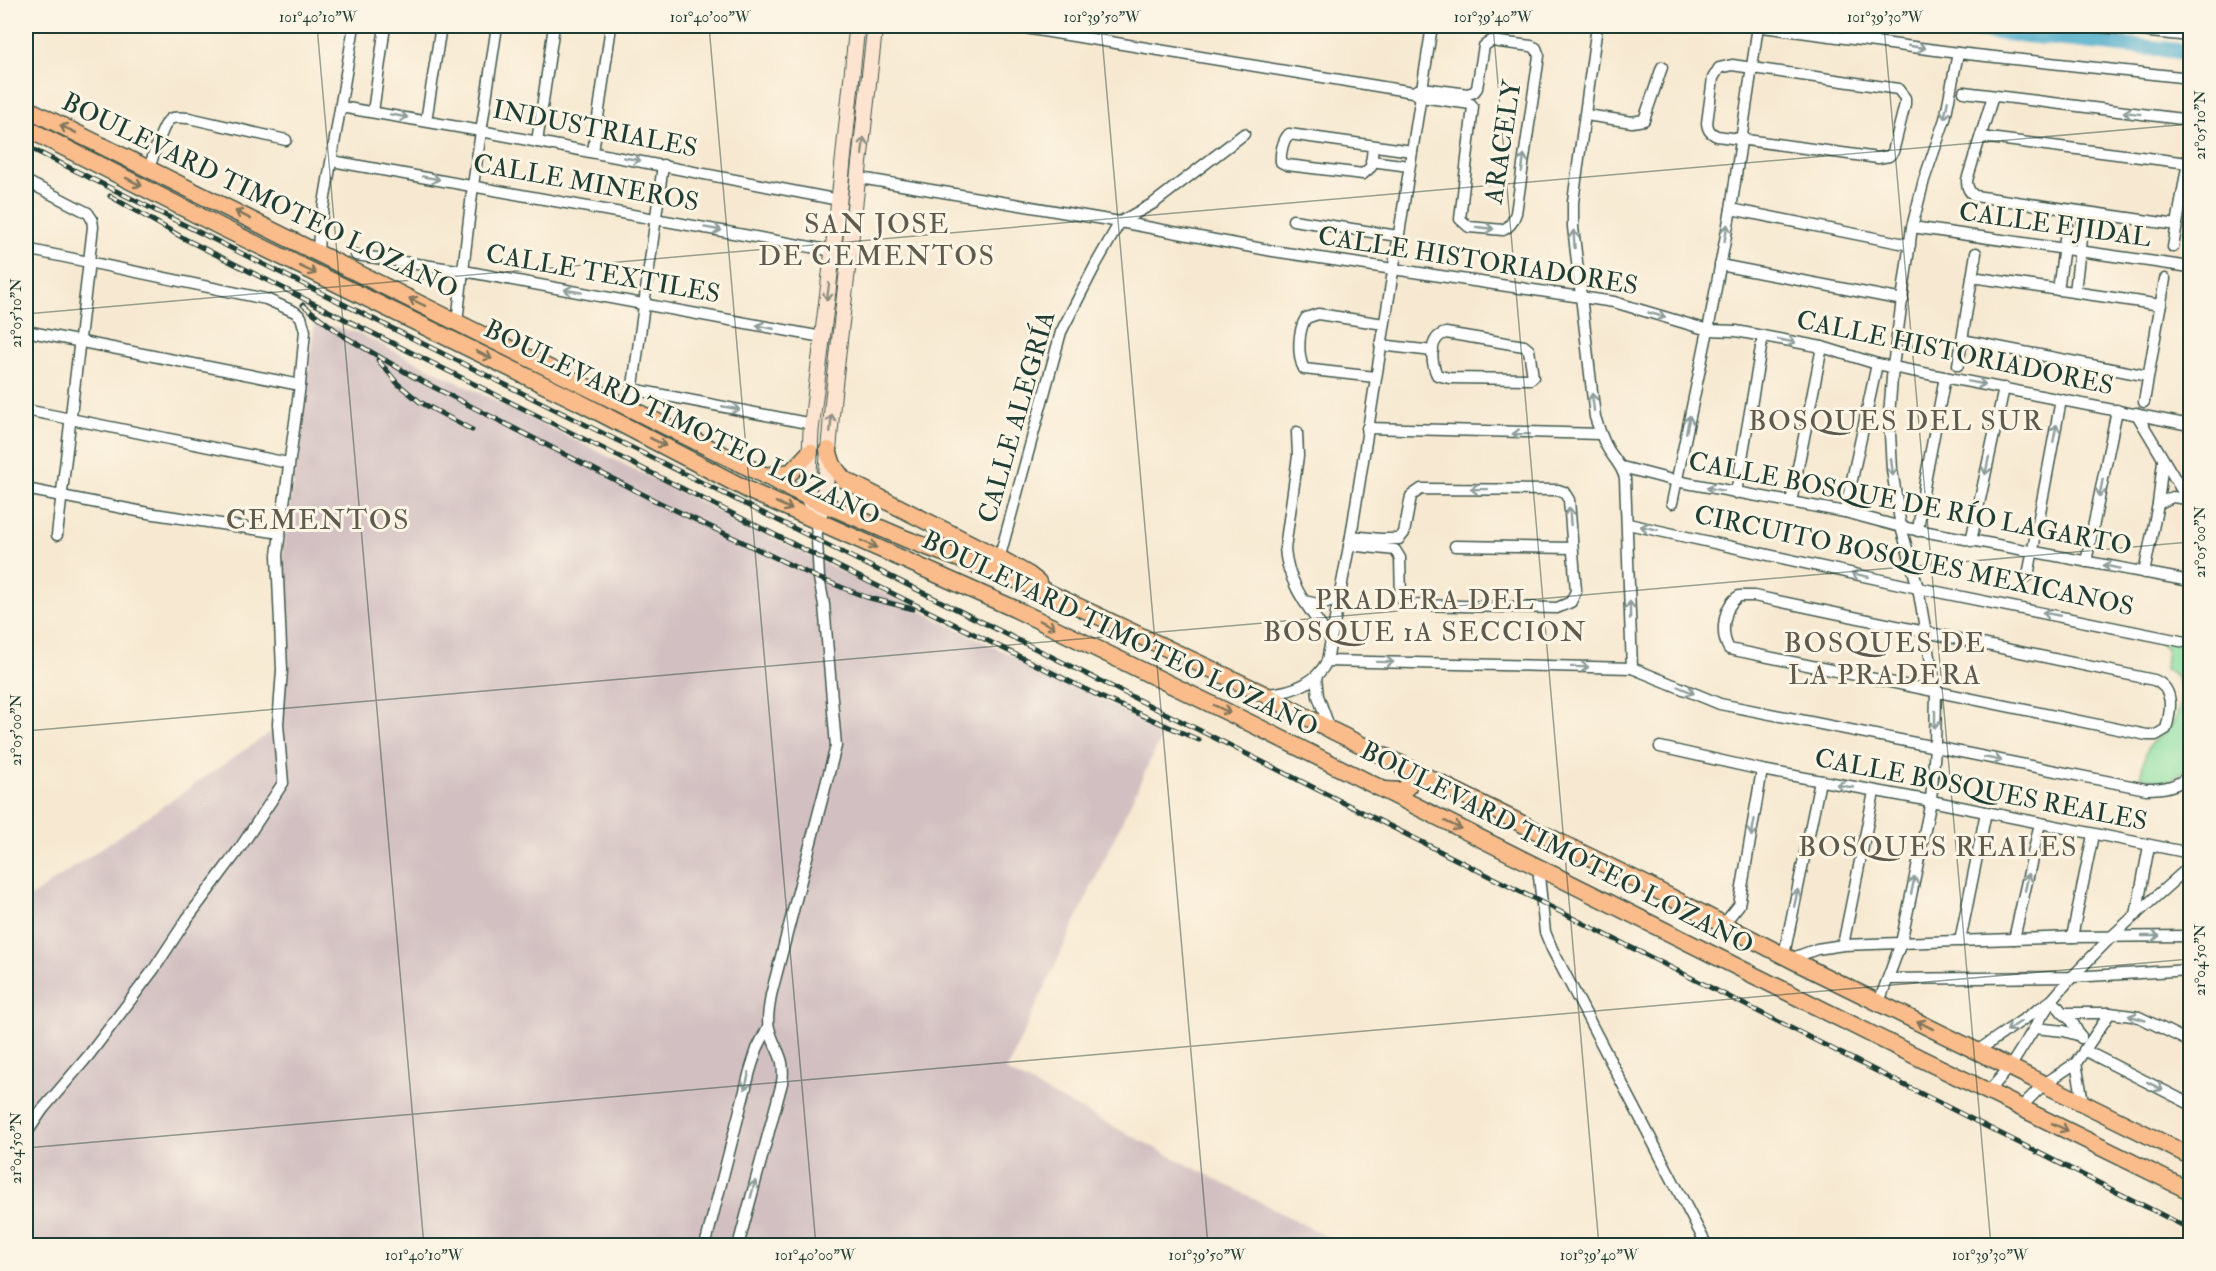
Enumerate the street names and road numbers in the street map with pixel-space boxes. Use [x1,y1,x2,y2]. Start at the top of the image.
street label: ARACELY [1477,77,1529,207]
street label: BOULEVARD TIMOTEO LOZANO [57,86,463,306]
street label: INDUSTRIALES [490,93,700,165]
street label: CALLE MINEROS [471,147,701,219]
street label: CALLE EJIDAL [1957,196,2153,254]
street label: CALLE HISTORIADORES [1316,220,1640,302]
street label: CALLE TEXTILES [483,238,723,310]
street label: CALLE HISTORIADORES [1794,304,2116,402]
street label: CALLE ALEGRÍA [970,306,1063,527]
street label: BOULEVARD TIMOTEO LOZANO [479,313,885,533]
street label: CALLE BOSQUE DE RÍO LAGARTO [1686,443,2135,563]
street label: CIRCUITO BOSQUES MEXICANOS [1691,499,2137,623]
street label: BOULEVARD TIMOTEO LOZANO [917,524,1323,744]
street label: BOULEVARD TIMOTEO LOZANO [1355,735,1759,961]
street label: CALLE BOSQUES REALES [1812,742,2150,838]

